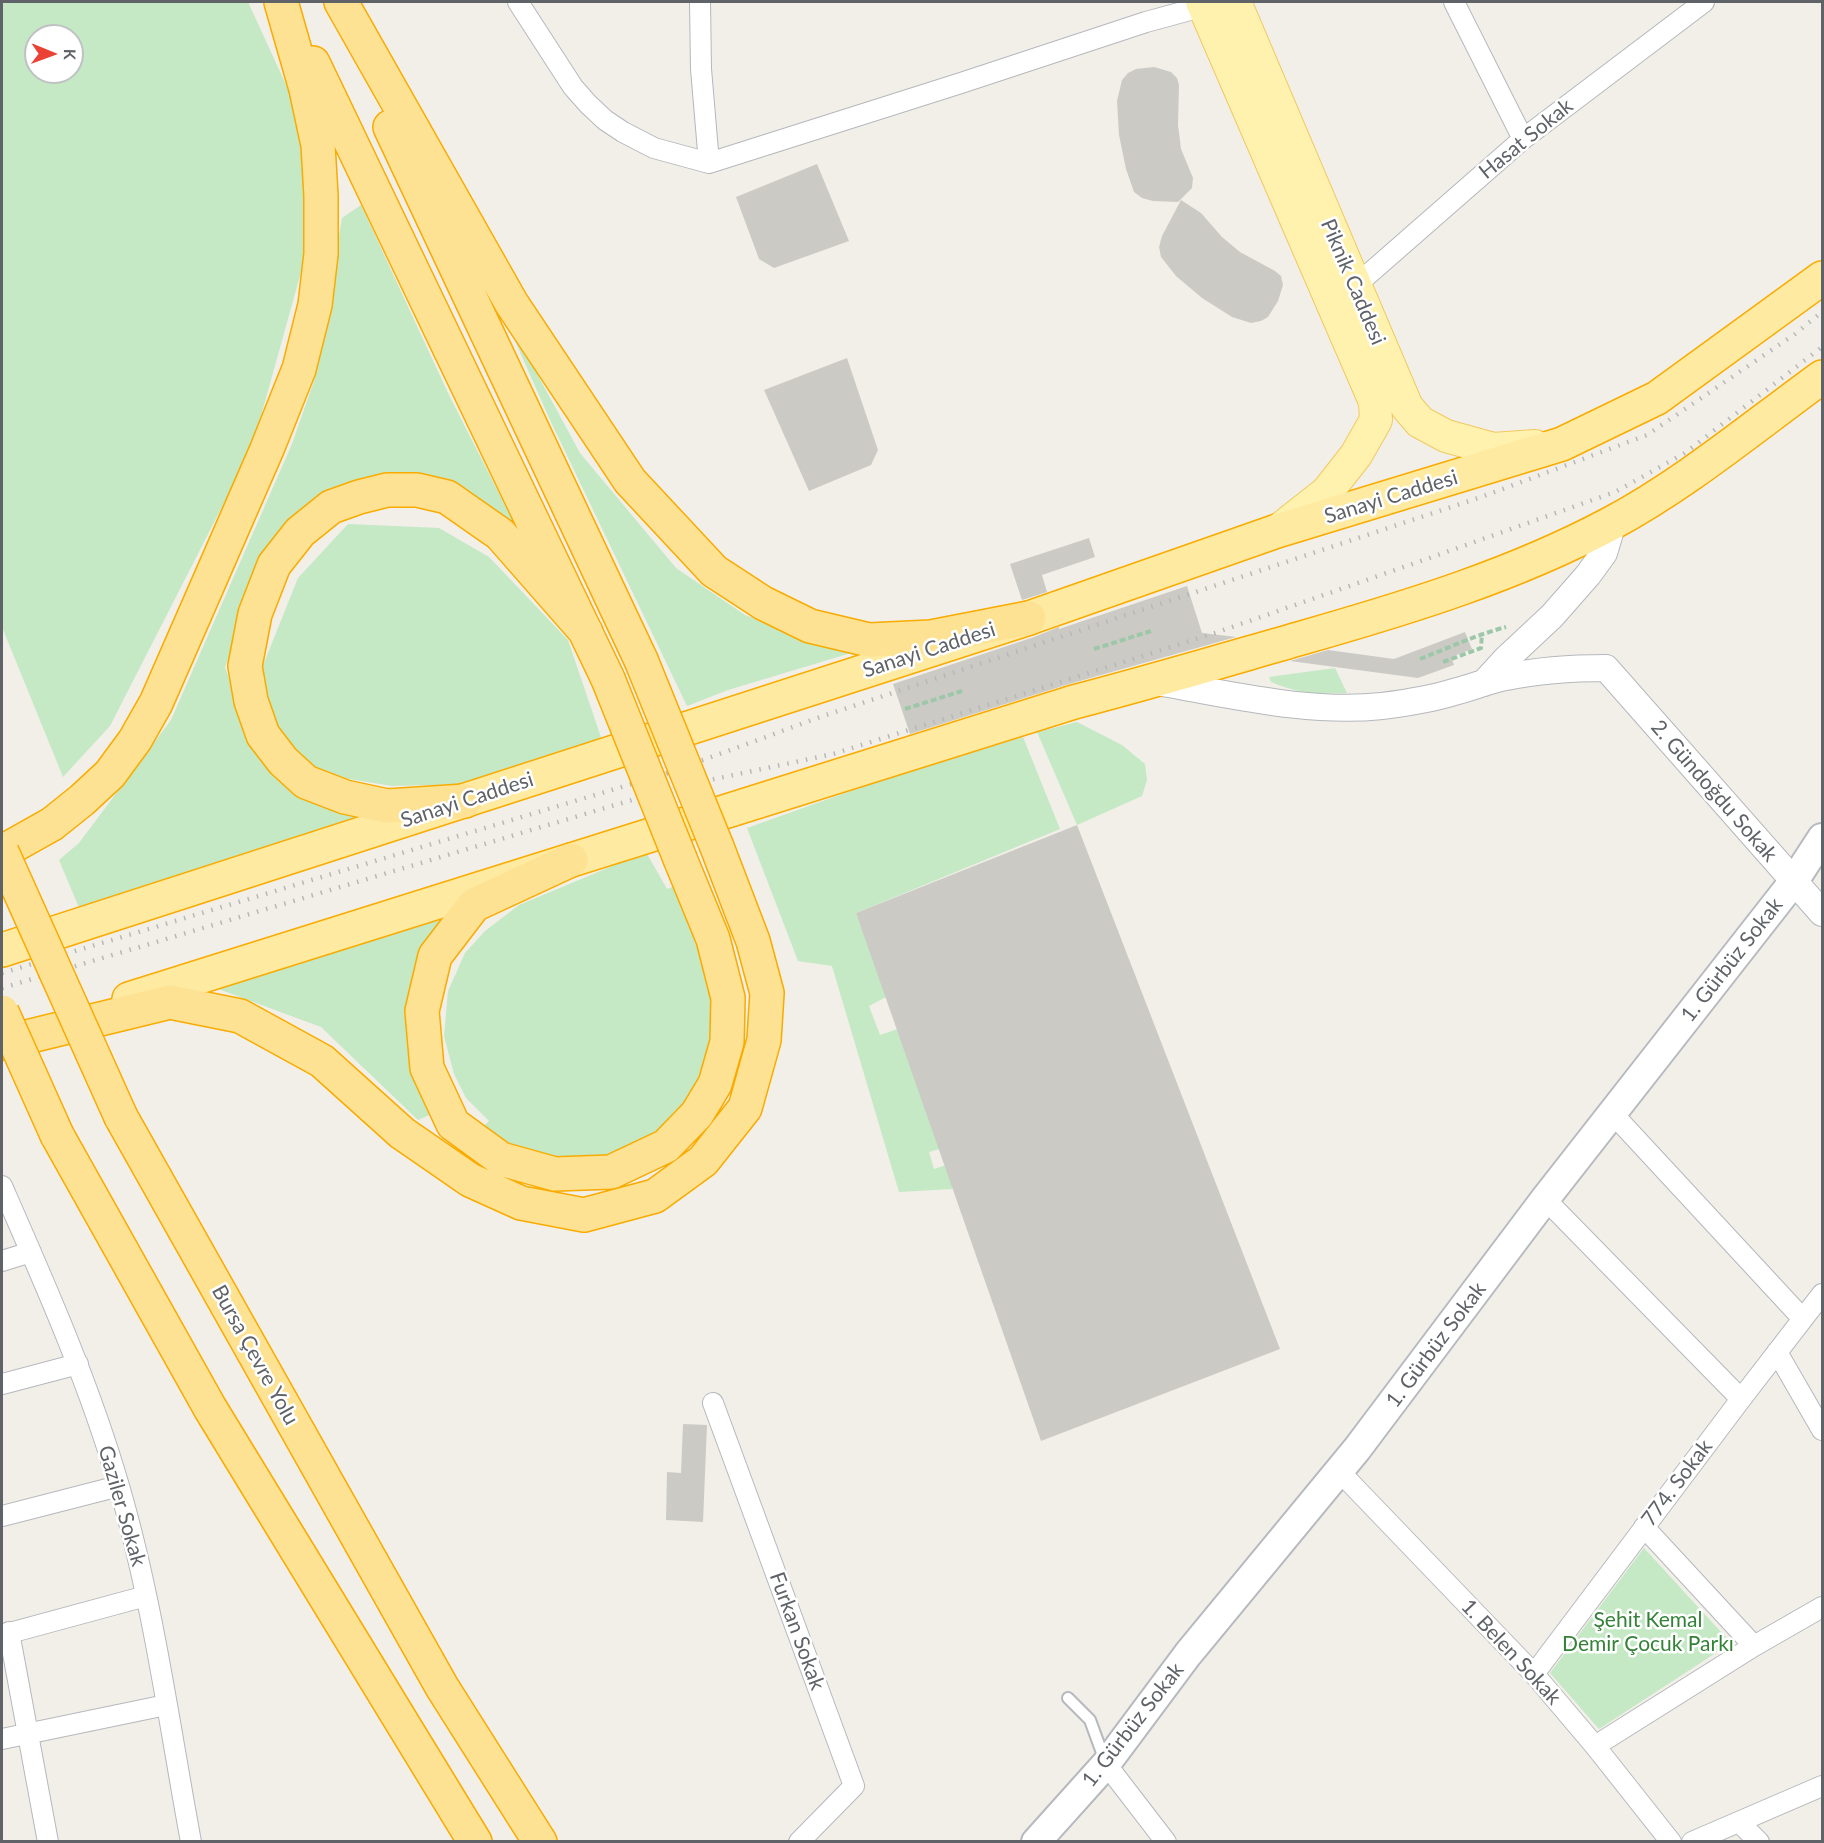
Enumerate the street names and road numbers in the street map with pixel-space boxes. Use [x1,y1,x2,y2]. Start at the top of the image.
street label: Hasat Sokak [1474,94,1578,184]
street label: Piknik Caddesi [1315,215,1391,349]
street label: Sanayi Caddesi [1321,465,1461,529]
street label: Sanayi Caddesi [859,617,999,683]
street label: 2. Gündoğdu Sokak [1646,715,1782,867]
street label: Sanayi Caddesi [397,767,537,833]
street label: 1. Gürbüz Sokak [1676,893,1788,1027]
street label: 1. Gürbüz Sokak [1381,1277,1491,1413]
street label: Bursa Çevre Yolu [206,1281,304,1429]
street label: 774. Sokak [1636,1435,1718,1531]
street label: Gaziler Sokak [93,1443,151,1569]
street label: Furkan Sokak [764,1569,830,1693]
street label: 1. Belen Sokak [1456,1594,1566,1710]
street label: 1. Gürbüz Sokak [1077,1658,1189,1792]

